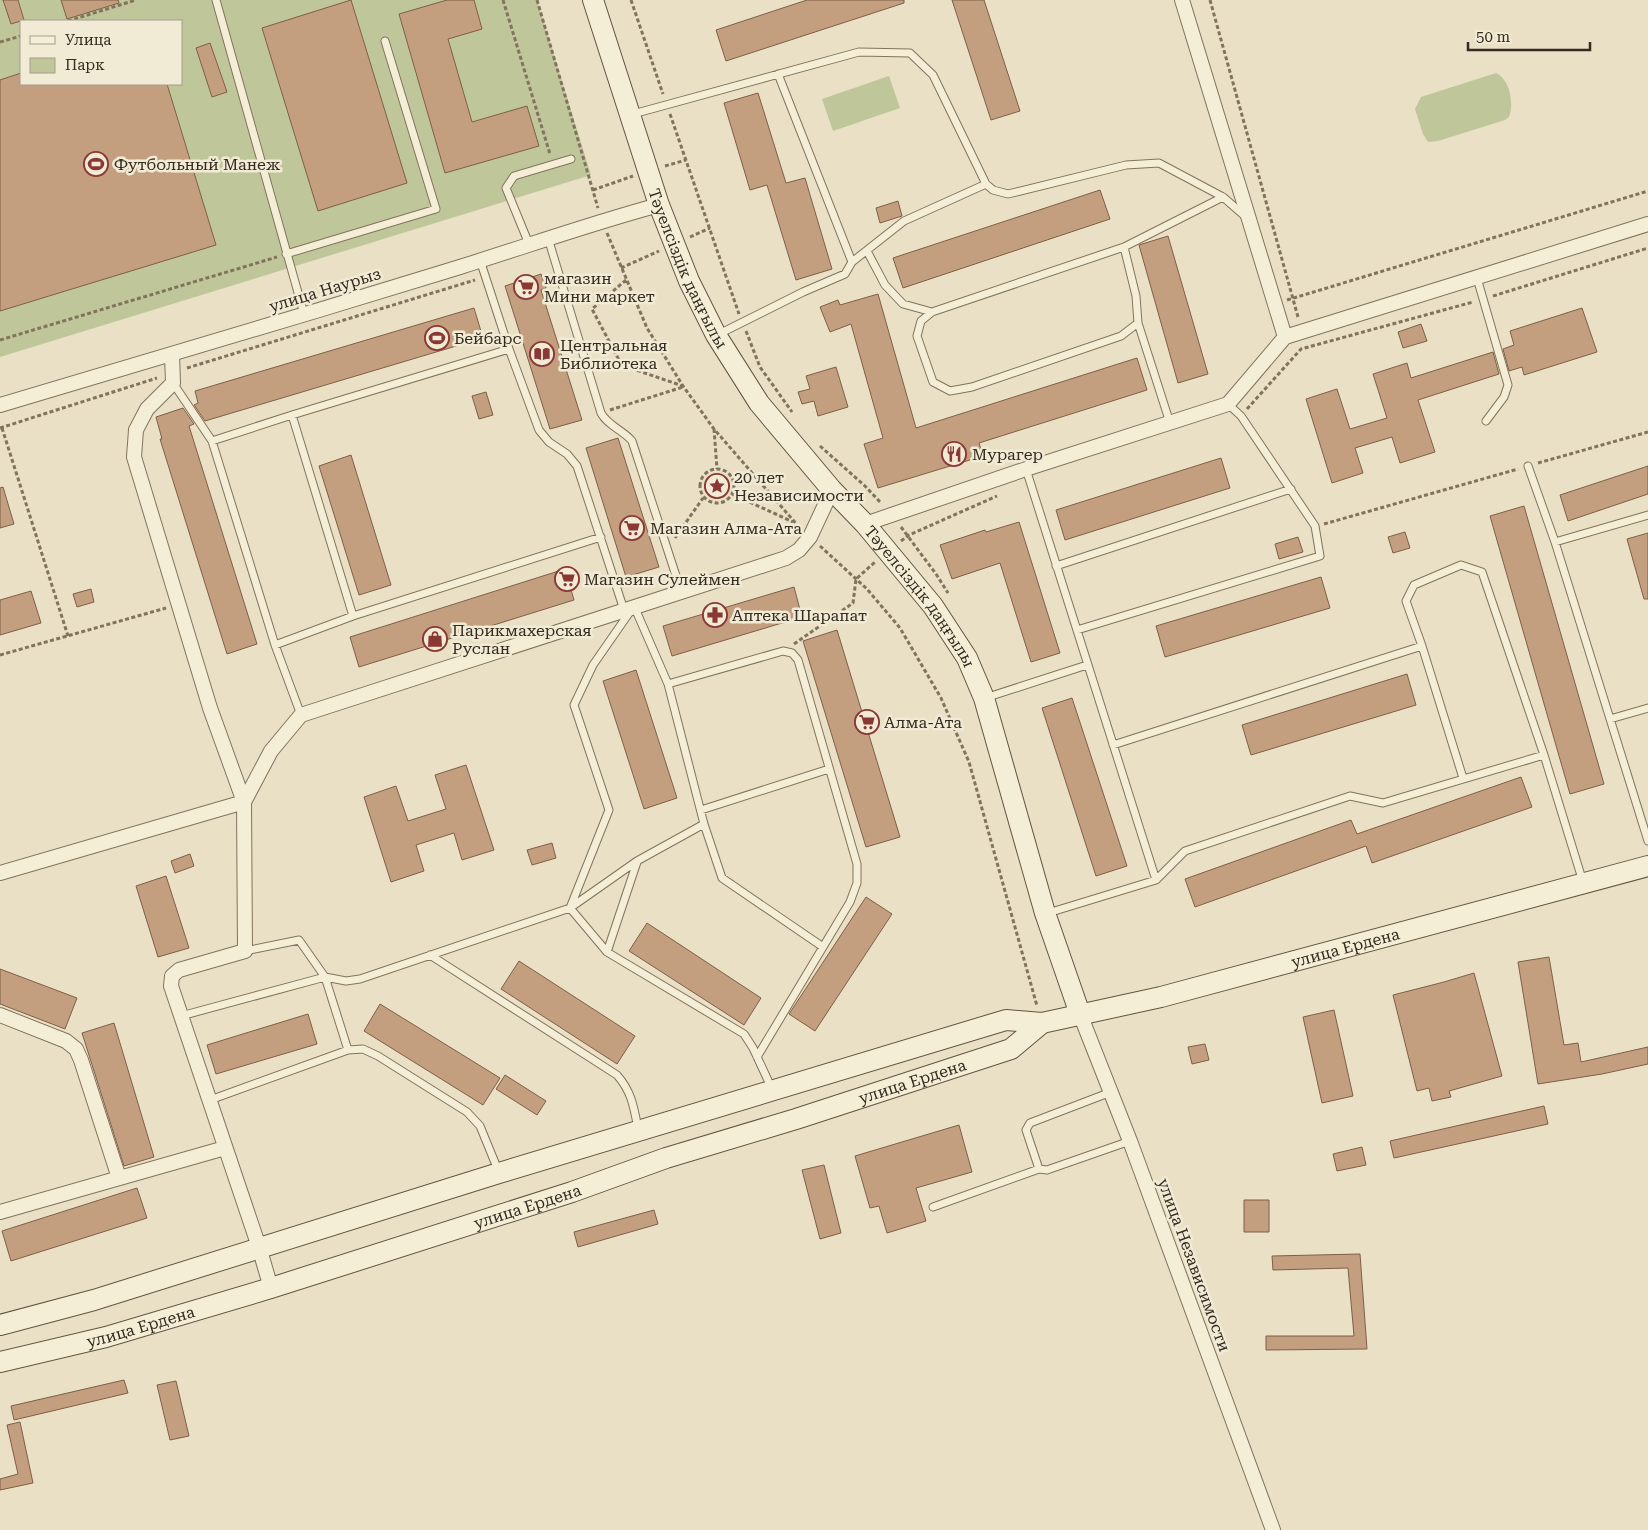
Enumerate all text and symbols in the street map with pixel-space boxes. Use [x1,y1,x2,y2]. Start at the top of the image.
legend [20,20,182,85]
scale bar [1468,20,1590,52]
text: 50 m [1476,28,1511,46]
text: Улица [65,31,111,49]
text: Парк [65,56,105,74]
sports icon: Футбольный Манеж [83,151,109,177]
place label: Футбольный Манеж [114,155,281,174]
street label: Тәуелсіздік даңғылы [645,186,731,352]
street label: улица Наурыз [267,264,383,316]
place label: магазин Мини маркет [544,269,655,306]
supermarket icon: магазин Мини маркет [513,274,539,300]
sports icon: Бейбарс [424,325,450,351]
place label: Бейбарс [454,329,521,348]
place label: Центральная Библиотека [560,336,667,373]
library icon: Центральная Библиотека [529,341,555,367]
restaurant icon: Мурагер [941,441,967,467]
place label: Мурагер [972,445,1043,464]
place label: 20 лет Независимости [734,468,864,505]
place icon: 20 лет Независимости [704,473,730,499]
supermarket icon: Магазин Алма-Ата [619,515,645,541]
place label: Магазин Алма-Ата [650,519,802,538]
street label: Тәуелсіздік даңғылы [861,522,979,670]
supermarket icon: Магазин Сулеймен [554,566,580,592]
place label: Магазин Сулеймен [584,570,740,589]
pharmacy icon: Аптека Шарапат [702,602,728,628]
place label: Аптека Шарапат [732,606,867,625]
place label: Парикмахерская Руслан [452,621,592,658]
shop icon: Парикмахерская Руслан [422,626,448,652]
supermarket icon: Алма-Ата [854,709,880,735]
place label: Алма-Ата [884,713,962,732]
street label: улица Ердена [1289,924,1402,971]
street label: улица Ердена [856,1055,969,1107]
street label: улица Независимости [1154,1176,1234,1354]
street label: улица Ердена [471,1180,584,1232]
street label: улица Ердена [85,1302,197,1351]

